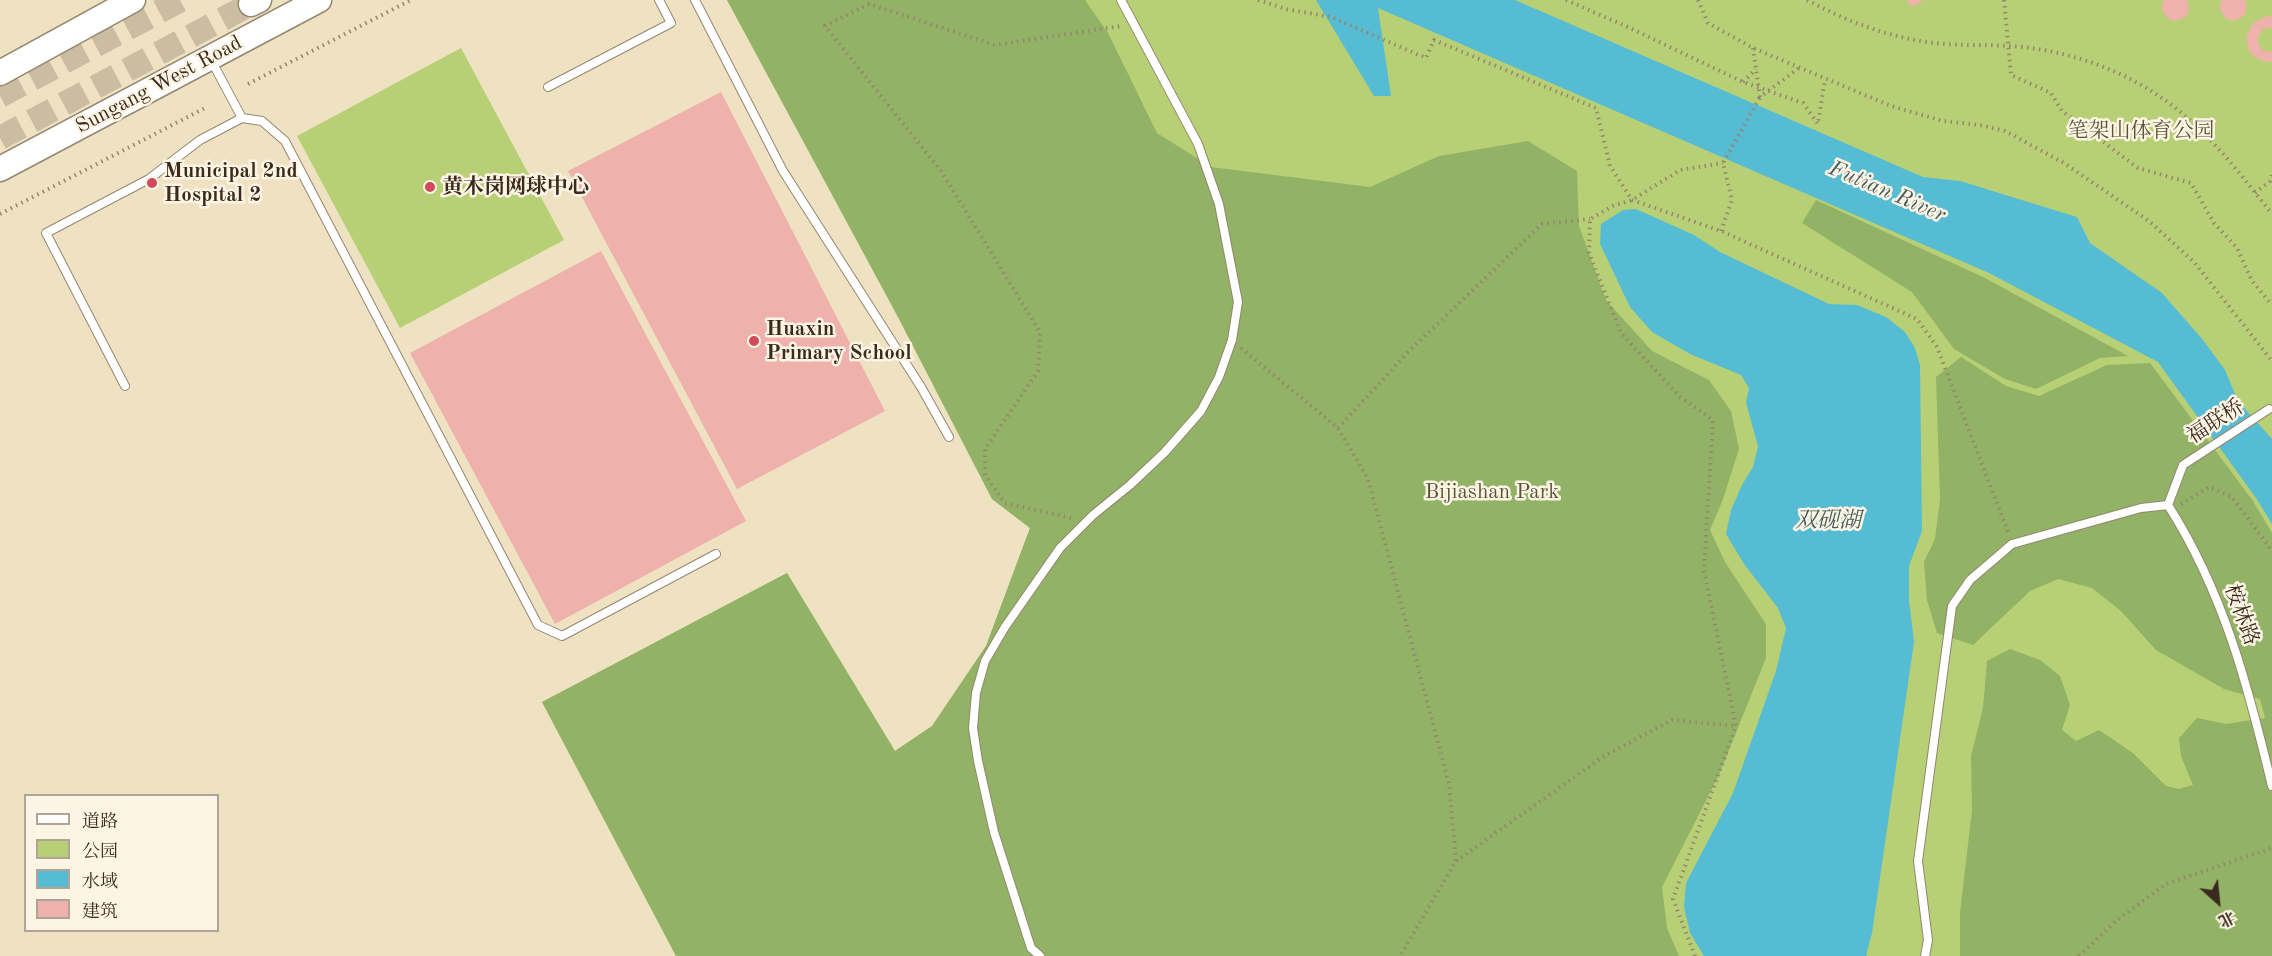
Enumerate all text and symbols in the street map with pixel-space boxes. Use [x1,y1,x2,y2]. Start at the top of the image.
street label: Sungang West Road [71,30,247,140]
park label: 笔架山体育公园 [2068,118,2214,144]
water label: Futian River [1825,156,1949,228]
place label: Municipal 2nd Hospital 2 [164,158,298,208]
place label: 黄木岗网球中心 [442,174,589,200]
marker: Municipal 2nd Hospital 2 [145,176,159,190]
marker: 黄木岗网球中心 [423,180,437,194]
place label: Huaxin Primary School [766,316,912,366]
marker: Huaxin Primary School [747,334,761,348]
street label: 福联桥 [2183,394,2249,450]
park label: Bijiashan Park [1425,479,1559,505]
water label: 双砚湖 [1795,508,1861,534]
street label: 桉林路 [2218,581,2264,649]
legend [24,794,219,932]
text: 道路 [82,813,118,831]
text: 公园 [82,843,118,861]
north arrow [2188,872,2248,932]
text: 水域 [82,873,118,891]
text: 建筑 [82,903,118,921]
text: 北 [2215,907,2237,929]

